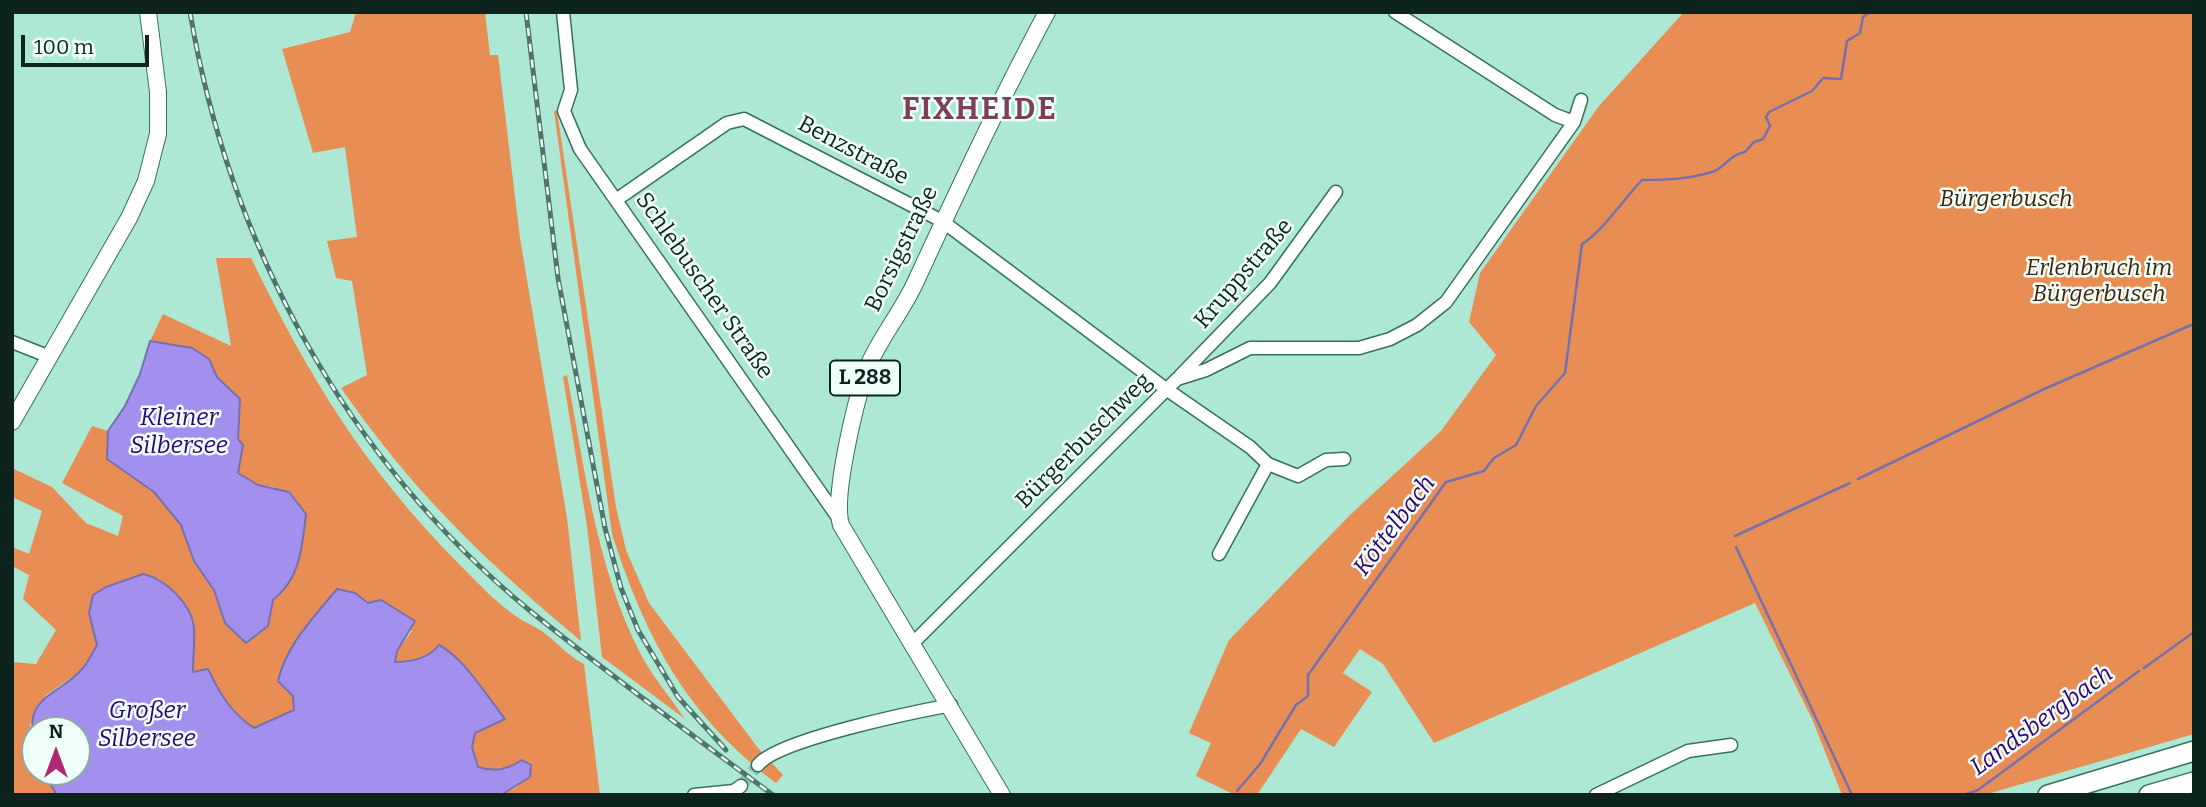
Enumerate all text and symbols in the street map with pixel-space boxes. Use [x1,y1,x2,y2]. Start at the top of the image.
scale bar [24,21,152,65]
text: 100 m [34,34,94,60]
district label: FIXHEIDE [903,93,1057,129]
street label: Benzstraße [793,110,913,192]
street label: Borsigstraße [860,181,944,317]
park label: Bürgerbusch [1940,186,2072,214]
street label: Schlebuscher Straße [629,188,779,384]
street label: Kruppstraße [1189,214,1299,334]
park label: Erlenbruch im Bürgerbusch [2026,255,2172,309]
road number: L 288 [830,360,900,396]
street label: Bürgerbuschweg [1010,367,1158,515]
water label: Kleiner Silbersee [130,404,228,460]
water label: Köttelbach [1348,470,1442,582]
water label: Landsbergbach [1965,660,2119,782]
water label: Großer Silbersee [98,697,196,753]
north arrow [21,716,91,786]
text: N [49,720,63,743]

